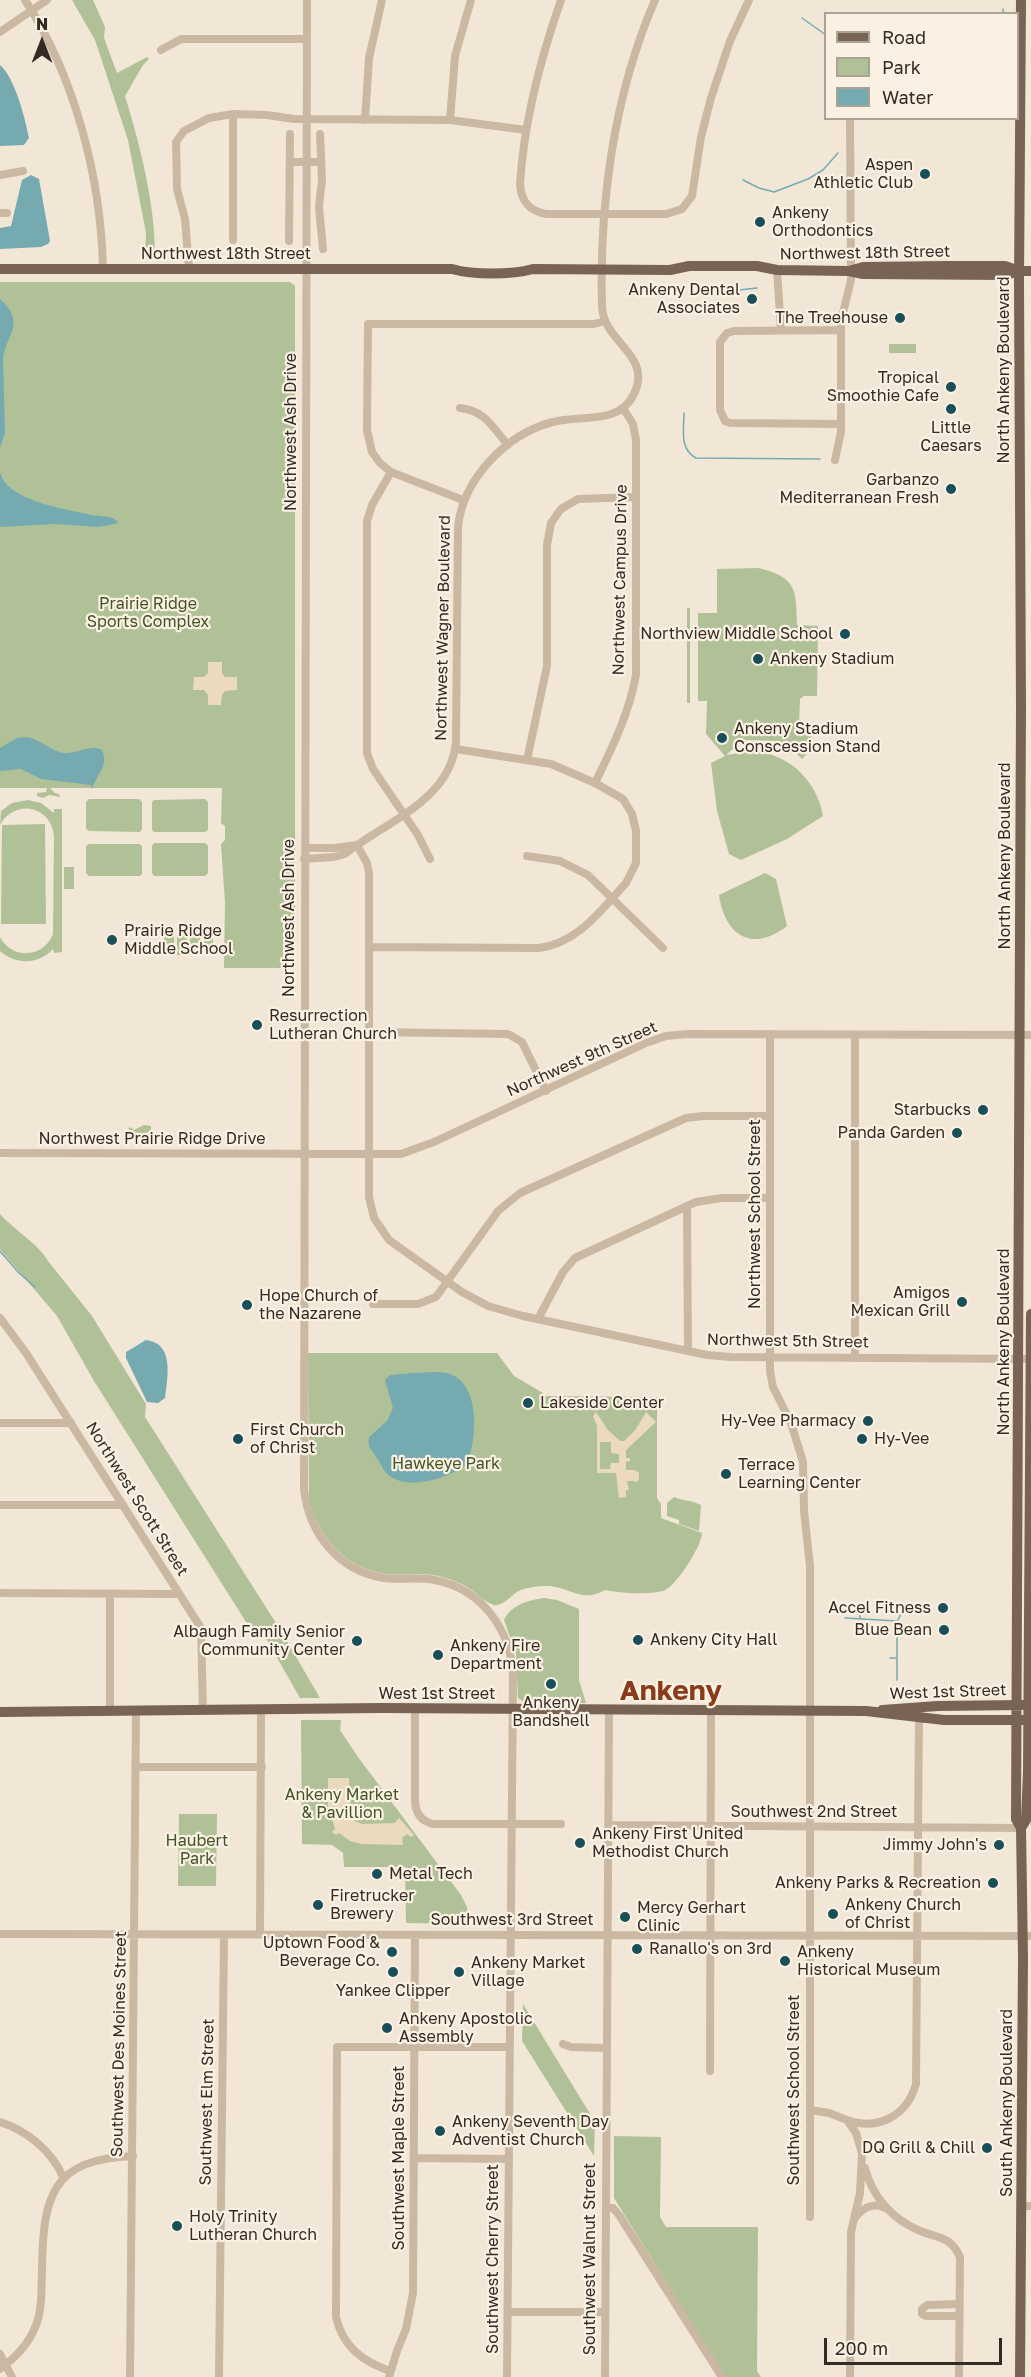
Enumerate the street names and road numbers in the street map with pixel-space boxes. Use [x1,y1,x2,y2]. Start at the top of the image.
street label: Northwest 18th Street [780,242,950,264]
street label: Northwest 18th Street [141,244,311,264]
street label: North Ankeny Boulevard [994,277,1014,463]
street label: Northwest Ash Drive [281,353,301,511]
street label: Northwest Campus Drive [609,484,631,676]
street label: Northwest Wagner Boulevard [431,515,455,741]
street label: North Ankeny Boulevard [995,763,1015,949]
street label: Northwest Ash Drive [279,839,299,997]
street label: Northwest 9th Street [504,1017,660,1101]
street label: Northwest School Street [745,1119,765,1309]
street label: Northwest Prairie Ridge Drive [39,1129,265,1149]
street label: North Ankeny Boulevard [994,1249,1014,1435]
street label: Northwest 5th Street [707,1330,869,1352]
street label: Northwest Scott Street [82,1418,192,1580]
street label: West 1st Street [889,1680,1007,1704]
street label: West 1st Street [379,1684,495,1704]
street label: Southwest 2nd Street [731,1802,897,1822]
street label: Southwest 3rd Street [430,1910,594,1930]
street label: Southwest Des Moines Street [107,1931,131,2157]
street label: Southwest School Street [784,1994,804,2186]
street label: South Ankeny Boulevard [997,2009,1017,2197]
street label: Southwest Elm Street [196,2018,218,2186]
street label: Southwest Maple Street [389,2066,409,2250]
street label: Southwest Walnut Street [580,2163,600,2355]
street label: Southwest Cherry Street [483,2164,503,2354]

